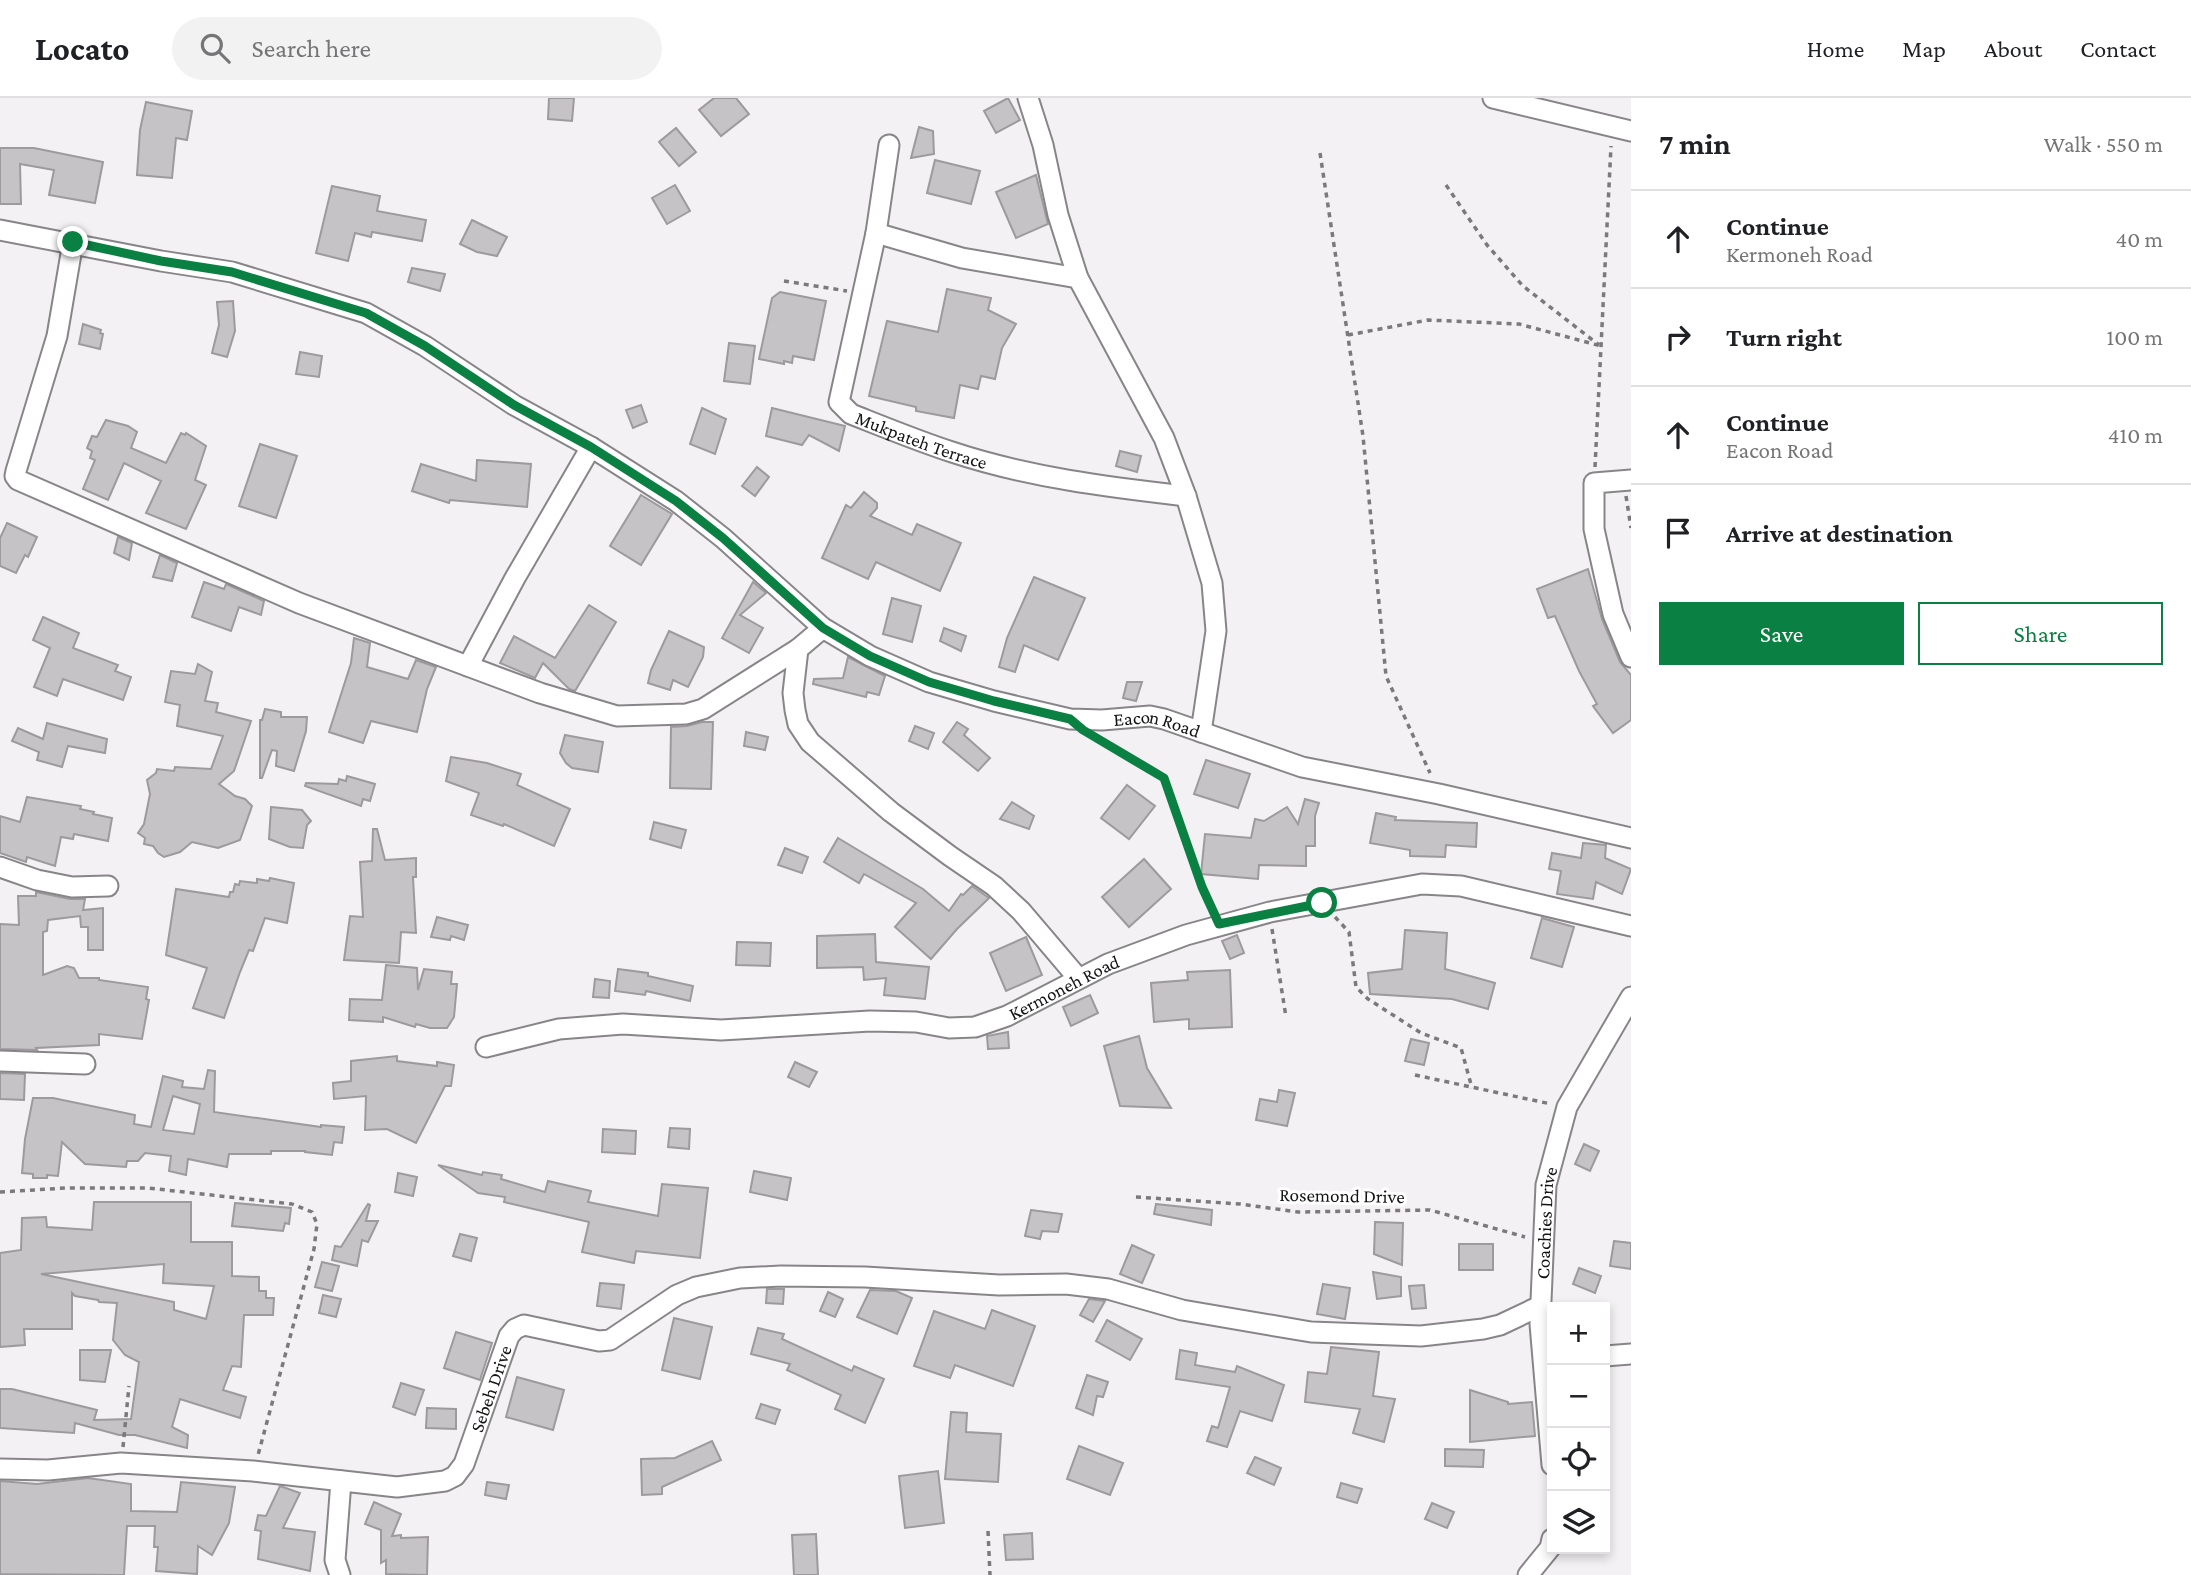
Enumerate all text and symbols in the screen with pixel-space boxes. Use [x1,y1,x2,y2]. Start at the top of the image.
search box [172,17,662,80]
icon: search [196,29,234,67]
text: Locato [35,30,130,67]
text: Search here [252,34,371,63]
text: Home [1807,35,1864,62]
text: Map [1902,35,1946,62]
text: About [1984,35,2042,62]
text: Contact [2080,35,2156,62]
text: 7 min [1659,127,1731,160]
text: Walk · 550 m [2044,131,2163,157]
text: Continue [1726,212,1829,241]
icon: ahead [1659,220,1697,258]
route end [57,226,88,257]
text: 40 m [2115,226,2163,252]
text: Kermoneh Road [1726,241,1873,267]
icon: right [1659,318,1697,356]
text: Turn right [1726,323,1842,352]
text: 100 m [2107,324,2163,350]
street label: Mukpateh Terrace [852,407,989,473]
text: Continue [1726,408,1829,437]
icon: ahead [1659,416,1697,454]
text: 410 m [2108,422,2163,448]
text: Eacon Road [1726,437,1833,463]
icon: arrive [1659,514,1697,552]
text: Arrive at destination [1726,519,1953,548]
button: Save [1659,602,1904,665]
button: Share [1918,602,2163,665]
street label: Eacon Road [1113,706,1203,742]
route start [1306,887,1337,918]
street label: Kermoneh Road [1005,951,1122,1024]
street label: Coachies Drive [1532,1164,1562,1280]
street label: Rosemond Drive [1279,1184,1405,1207]
map controls [1547,1302,1610,1554]
button: + [1547,1302,1610,1365]
street label: Sebeh Drive [466,1343,516,1435]
button: − [1547,1365,1610,1428]
button: locate [1547,1428,1610,1491]
button: layers [1547,1491,1610,1554]

